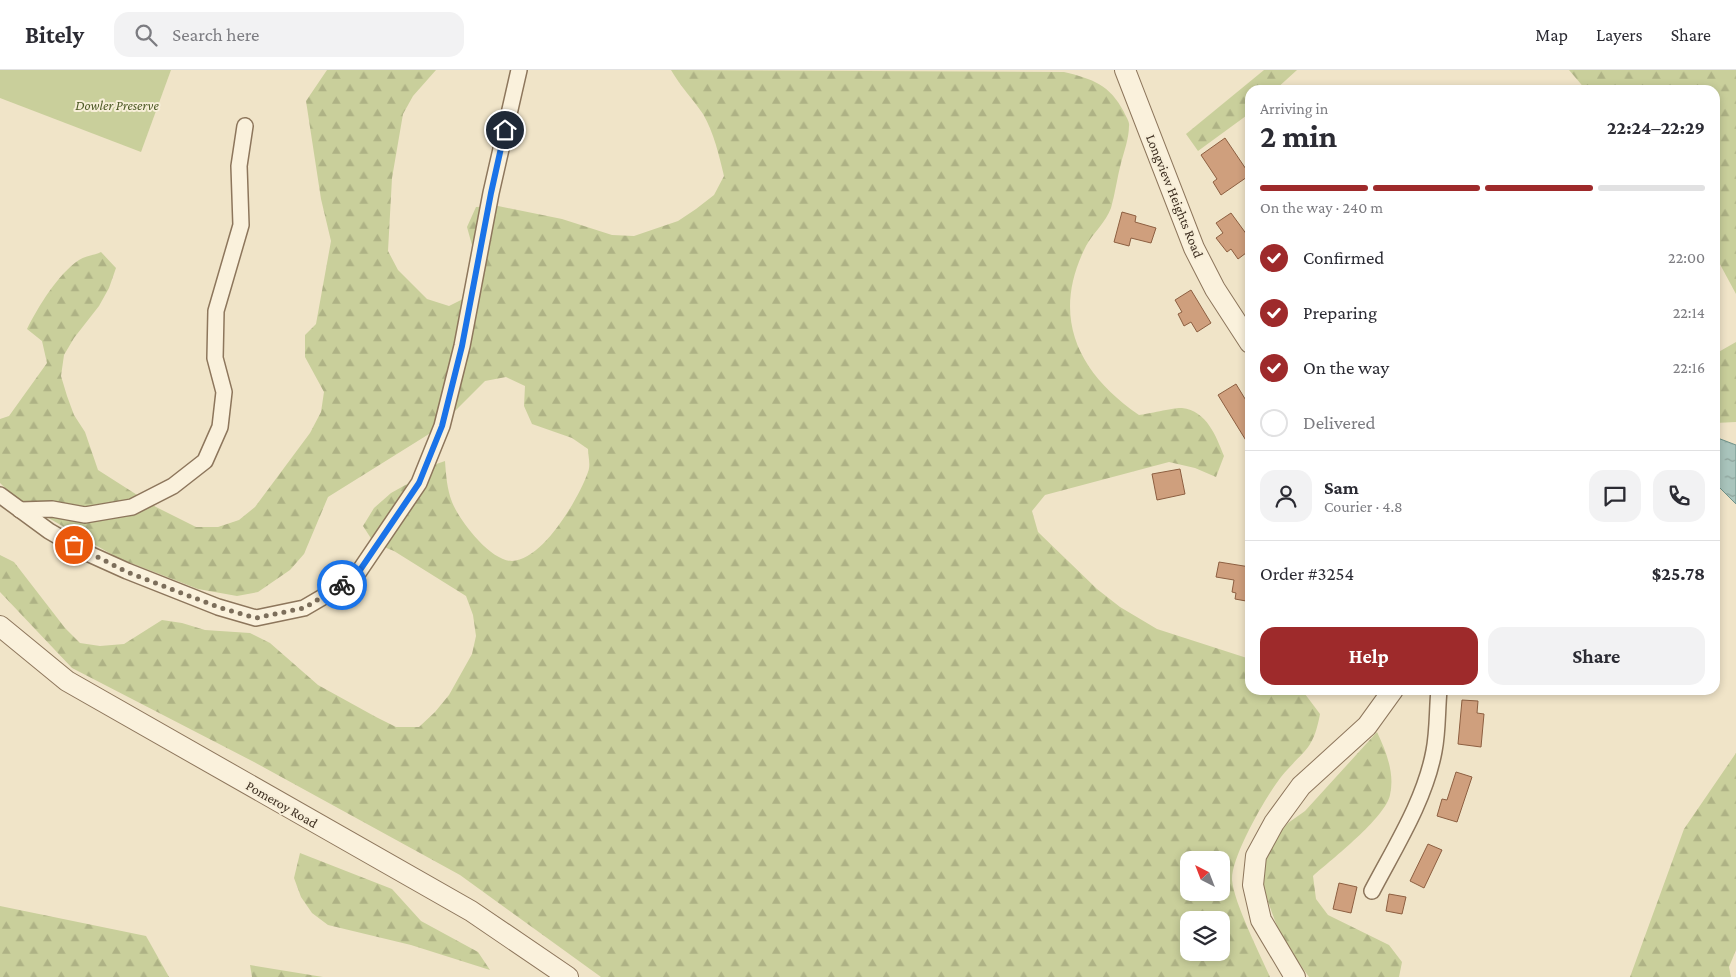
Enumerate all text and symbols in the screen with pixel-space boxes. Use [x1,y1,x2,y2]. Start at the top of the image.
search box [114,12,464,57]
text: Bitely [25,21,84,48]
icon: search [132,21,160,49]
text: Search here [172,24,259,45]
text: Map [1535,25,1568,45]
text: Layers [1596,25,1643,45]
text: Share [1671,25,1711,45]
park label: Dowler Preserve [75,97,159,113]
text: Arriving in [1260,100,1328,117]
pin [484,109,526,151]
icon: home [491,116,519,144]
text: 22:24–22:29 [1607,117,1705,138]
text: 2 min [1260,118,1337,154]
street label: Longview Heights Road [1143,132,1207,261]
text: On the way · 240 m [1260,199,1383,216]
icon: check [1260,244,1288,272]
text: Confirmed [1303,247,1384,268]
text: 22:00 [1668,249,1705,266]
icon: check [1260,299,1288,327]
text: Preparing [1303,302,1377,323]
text: 22:14 [1673,304,1705,321]
icon: check [1260,354,1288,382]
text: On the way [1303,357,1389,378]
text: 22:16 [1673,359,1705,376]
text: Delivered [1303,412,1376,433]
button: person [1260,470,1312,522]
button: chat [1589,470,1641,522]
button: phone [1653,470,1705,522]
text: Sam [1324,477,1359,498]
text: Courier · 4.8 [1324,498,1403,515]
pin [53,524,95,566]
icon: bag [60,531,88,559]
courier [317,560,367,610]
text: Order #3254 [1260,563,1354,584]
text: $25.78 [1652,563,1705,584]
icon: bike [328,571,356,599]
button: Help [1260,627,1478,685]
button: Share [1488,627,1705,685]
street label: Pomeroy Road [243,777,321,831]
north arrow [1180,851,1230,901]
map controls [1180,851,1230,961]
button: layers [1180,911,1230,961]

